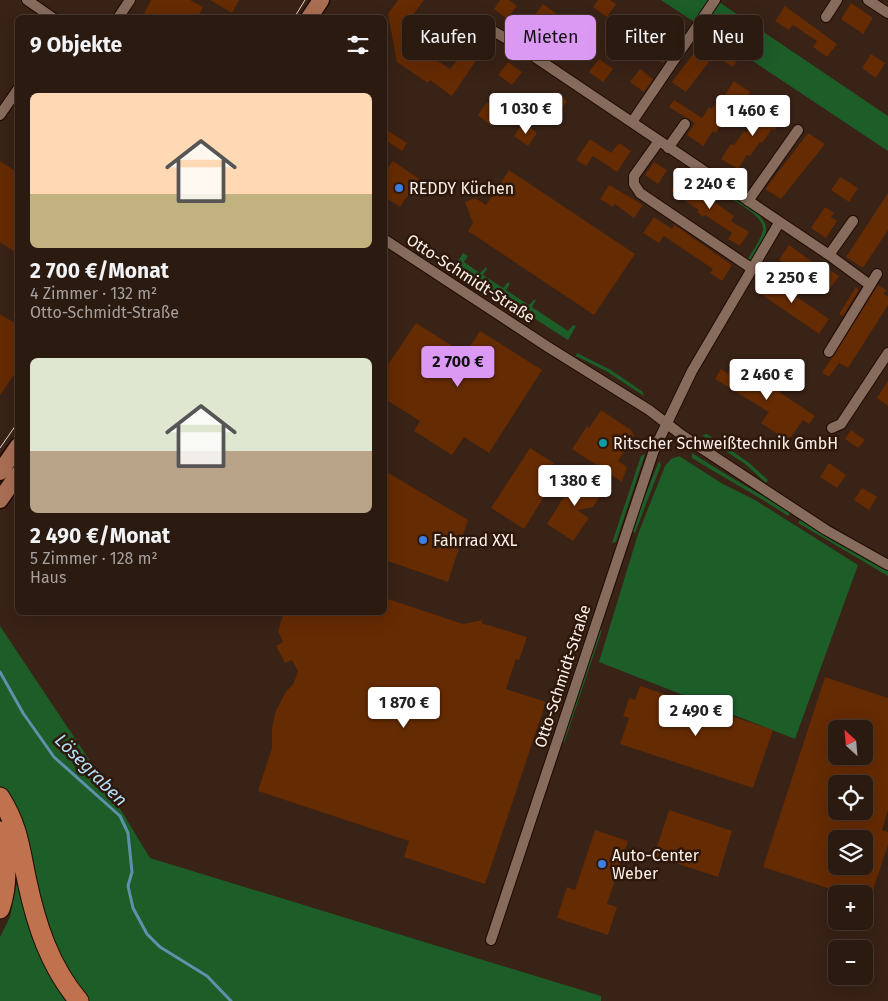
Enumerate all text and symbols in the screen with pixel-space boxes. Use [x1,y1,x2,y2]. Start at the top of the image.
chip: Kaufen [402,15,495,60]
chip: Mieten [505,15,596,60]
chip: Filter [606,15,684,60]
chip: Neu [694,15,763,60]
icon: filters [344,31,372,59]
text: 9 Objekte [30,32,122,58]
pin: 1 030 € [480,92,572,135]
pin: 1 460 € [707,94,799,137]
text: 1 030 € [500,99,552,118]
text: 1 460 € [727,101,779,120]
icon: home [156,126,246,216]
pin: 2 240 € [664,168,756,210]
text: 2 240 € [684,174,736,193]
place label: REDDY Küchen [409,179,514,198]
marker: REDDY Küchen [393,182,405,194]
street label: Otto-Schmidt-Straße [403,230,538,327]
text: 2 700 €/Monat [30,258,169,284]
pin: 2 250 € [746,262,838,304]
text: 2 250 € [766,268,818,287]
text: 4 Zimmer · 132 m² [30,284,157,303]
text: Otto-Schmidt-Straße [30,303,179,322]
pin: 2 700 € [412,346,504,388]
text: 2 700 € [432,352,484,371]
pin: 2 460 € [721,358,813,401]
text: 2 460 € [741,365,793,384]
icon: home [156,391,246,481]
place label: Ritscher Schweißtechnik GmbH [613,434,838,453]
marker: Ritscher Schweißtechnik GmbH [597,437,609,449]
pin: 1 380 € [529,464,621,507]
text: 1 380 € [549,471,601,490]
text: 2 490 €/Monat [30,523,170,549]
place label: Fahrrad XXL [433,531,518,550]
marker: Fahrrad XXL [417,534,429,546]
text: 5 Zimmer · 128 m² [30,549,158,568]
text: Haus [30,568,66,587]
street label: Otto-Schmidt-Straße [530,602,595,750]
pin: 1 870 € [358,686,450,729]
text: 1 870 € [379,693,429,712]
pin: 2 490 € [650,694,742,737]
text: 2 490 € [670,701,722,720]
north arrow [828,720,872,765]
map controls [828,720,873,985]
water label: Lösegraben [50,729,132,811]
button: locate [828,775,873,820]
button: layers [828,830,873,875]
place label: Auto-Center Weber [612,846,700,883]
marker: Auto-Center Weber [596,858,608,870]
button: + [828,885,873,930]
button: − [828,940,873,985]

